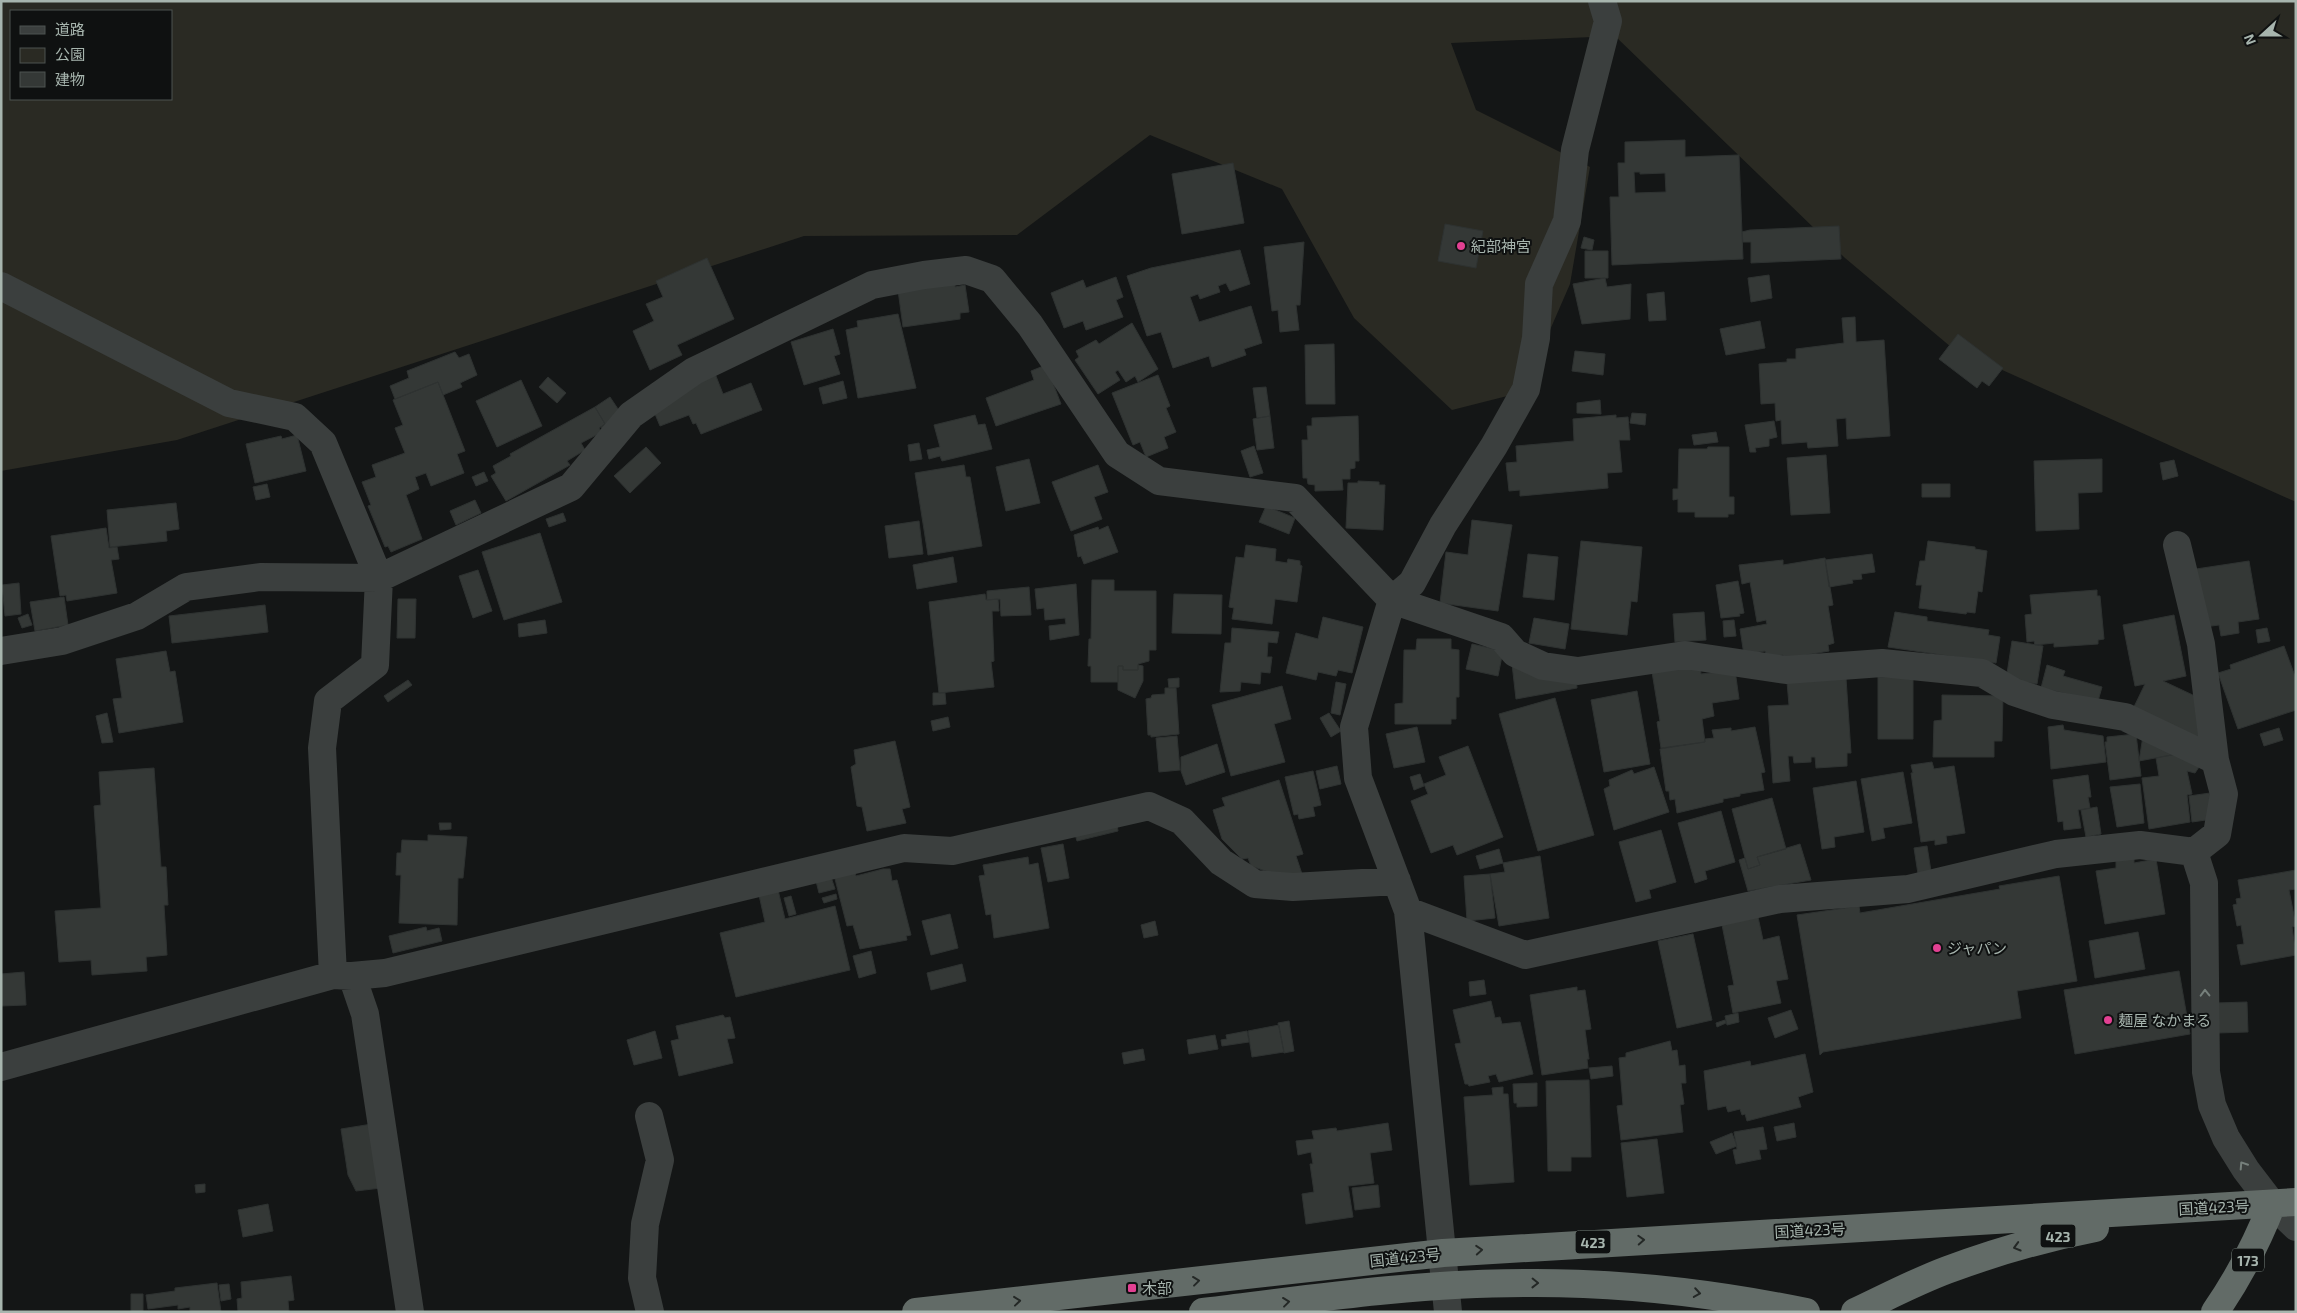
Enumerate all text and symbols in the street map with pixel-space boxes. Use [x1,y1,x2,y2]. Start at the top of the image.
legend [10,10,172,100]
north arrow [2237,10,2287,60]
text: 道路 [55,20,85,38]
text: N [2240,32,2259,48]
text: 公園 [55,45,85,63]
text: 建物 [55,70,85,88]
place label: 紀部神宮 [1471,237,1531,255]
marker: 紀部神宮 [1455,240,1467,252]
place label: ジャパン [1947,939,2007,957]
marker: ジャパン [1931,942,1943,954]
one-way arrow [2200,989,2210,997]
place label: 麺屋 なかまる [2118,1011,2211,1029]
marker: 麺屋 なかまる [2102,1014,2114,1026]
one-way arrow [2240,1161,2250,1170]
street label: 国道423号 [2178,1196,2250,1218]
street label: 国道423号 [1774,1219,1846,1241]
road number: 423 [2040,1224,2076,1248]
road number: 423 [1576,1230,1610,1254]
one-way arrow [1637,1234,1645,1245]
one-way arrow [2014,1241,2022,1251]
street label: 国道423号 [1369,1244,1441,1270]
one-way arrow [1475,1245,1483,1256]
road number: 173 [2232,1248,2264,1272]
one-way arrow [1192,1276,1200,1287]
one-way arrow [1532,1278,1539,1288]
place label: 木部 [1142,1279,1172,1297]
marker: 木部 [1126,1282,1138,1294]
one-way arrow [1693,1287,1702,1297]
one-way arrow [1013,1296,1021,1307]
one-way arrow [1282,1297,1290,1308]

